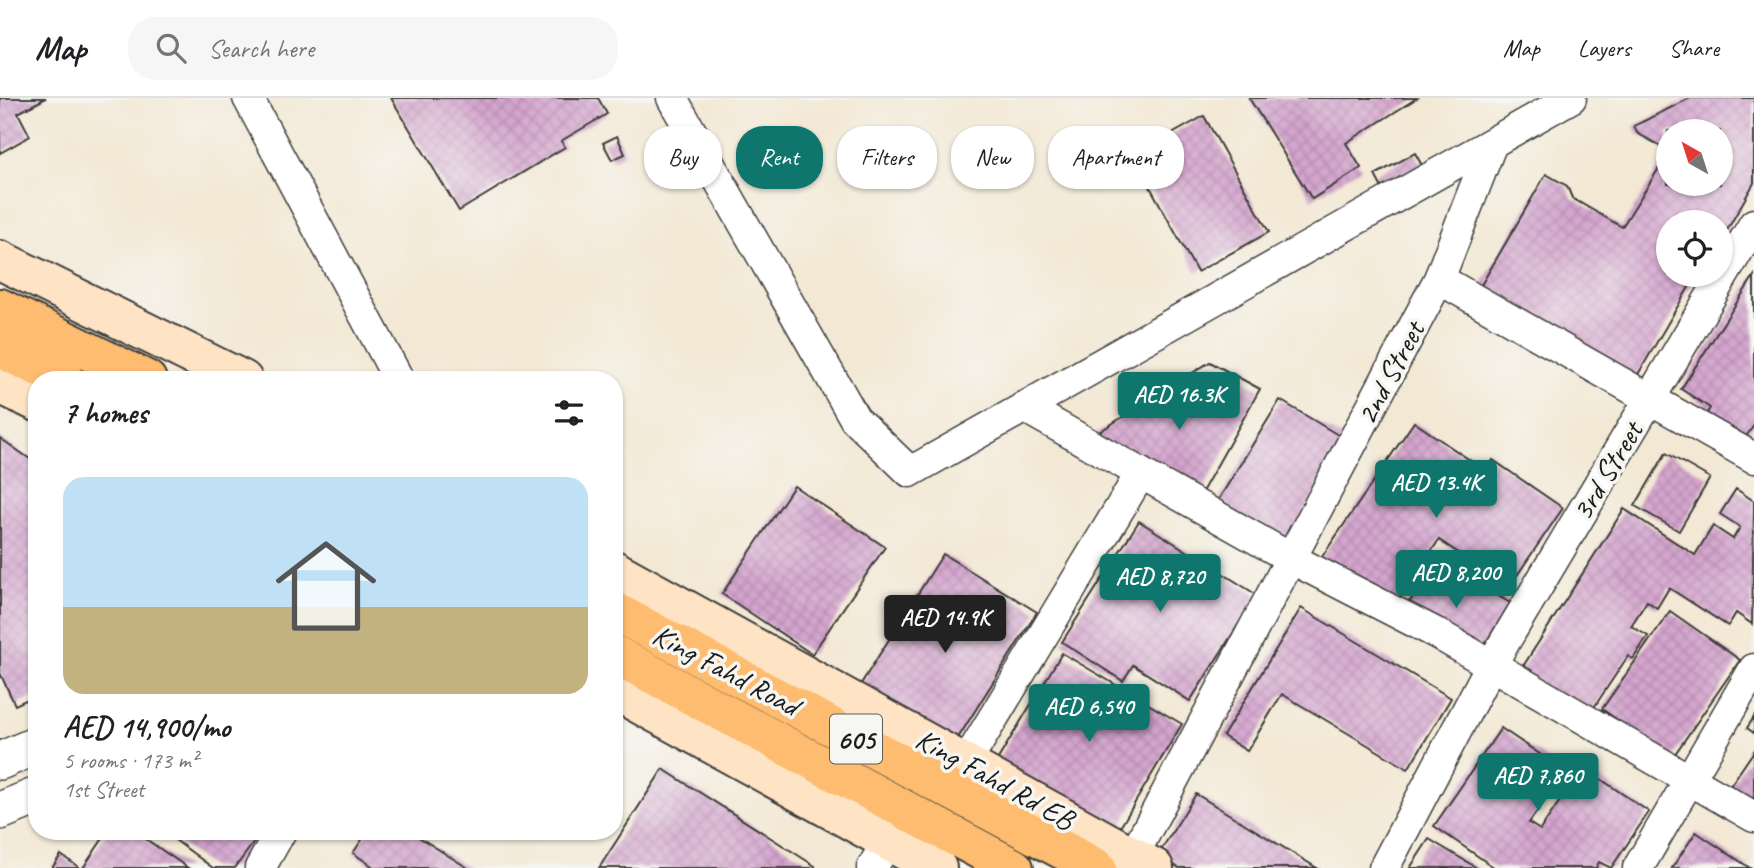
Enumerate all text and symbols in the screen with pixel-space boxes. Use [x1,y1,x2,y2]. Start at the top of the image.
search box [128,17,618,80]
text: Map [35,27,86,69]
icon: search [152,29,190,67]
text: Search here [208,32,314,65]
text: Map [1503,33,1540,63]
text: Layers [1578,33,1631,63]
text: Share [1669,33,1719,63]
north arrow [1656,119,1732,196]
map controls [1656,119,1733,287]
chip: Buy [644,126,722,189]
chip: Rent [736,126,823,189]
chip: Filters [837,126,937,189]
chip: New [951,126,1034,189]
chip: Apartment [1048,126,1184,189]
button: locate [1656,210,1733,287]
street label: 2nd Street [1347,312,1434,431]
pin: AED 16.3K [1099,372,1259,432]
text: AED 16.3K [1134,380,1224,409]
text: 7 homes [63,394,148,432]
icon: filters [550,394,588,432]
street label: 3rd Street [1563,412,1653,527]
pin: AED 13.4K [1356,460,1516,520]
text: AED 13.4K [1391,468,1481,497]
icon: home [263,523,389,649]
pin: AED 8,200 [1376,550,1536,610]
pin: AED 8,720 [1080,554,1240,614]
text: AED 8,200 [1412,558,1500,587]
text: AED 8,720 [1116,562,1204,591]
pin: AED 14.9K [865,596,1025,655]
text: AED 14.9K [900,603,990,632]
street label: King Fahd Road [646,616,809,726]
pin: AED 6,540 [1009,684,1169,744]
text: AED 6,540 [1045,692,1133,721]
text: AED 14,900/mo [63,708,230,746]
road number: 605 [830,714,882,764]
street label: King Fahd Rd EB [909,720,1083,839]
text: 5 rooms · 173 m² [63,746,198,775]
pin: AED 7,860 [1458,754,1618,813]
text: AED 7,860 [1493,761,1583,790]
text: 1st Street [63,775,144,804]

